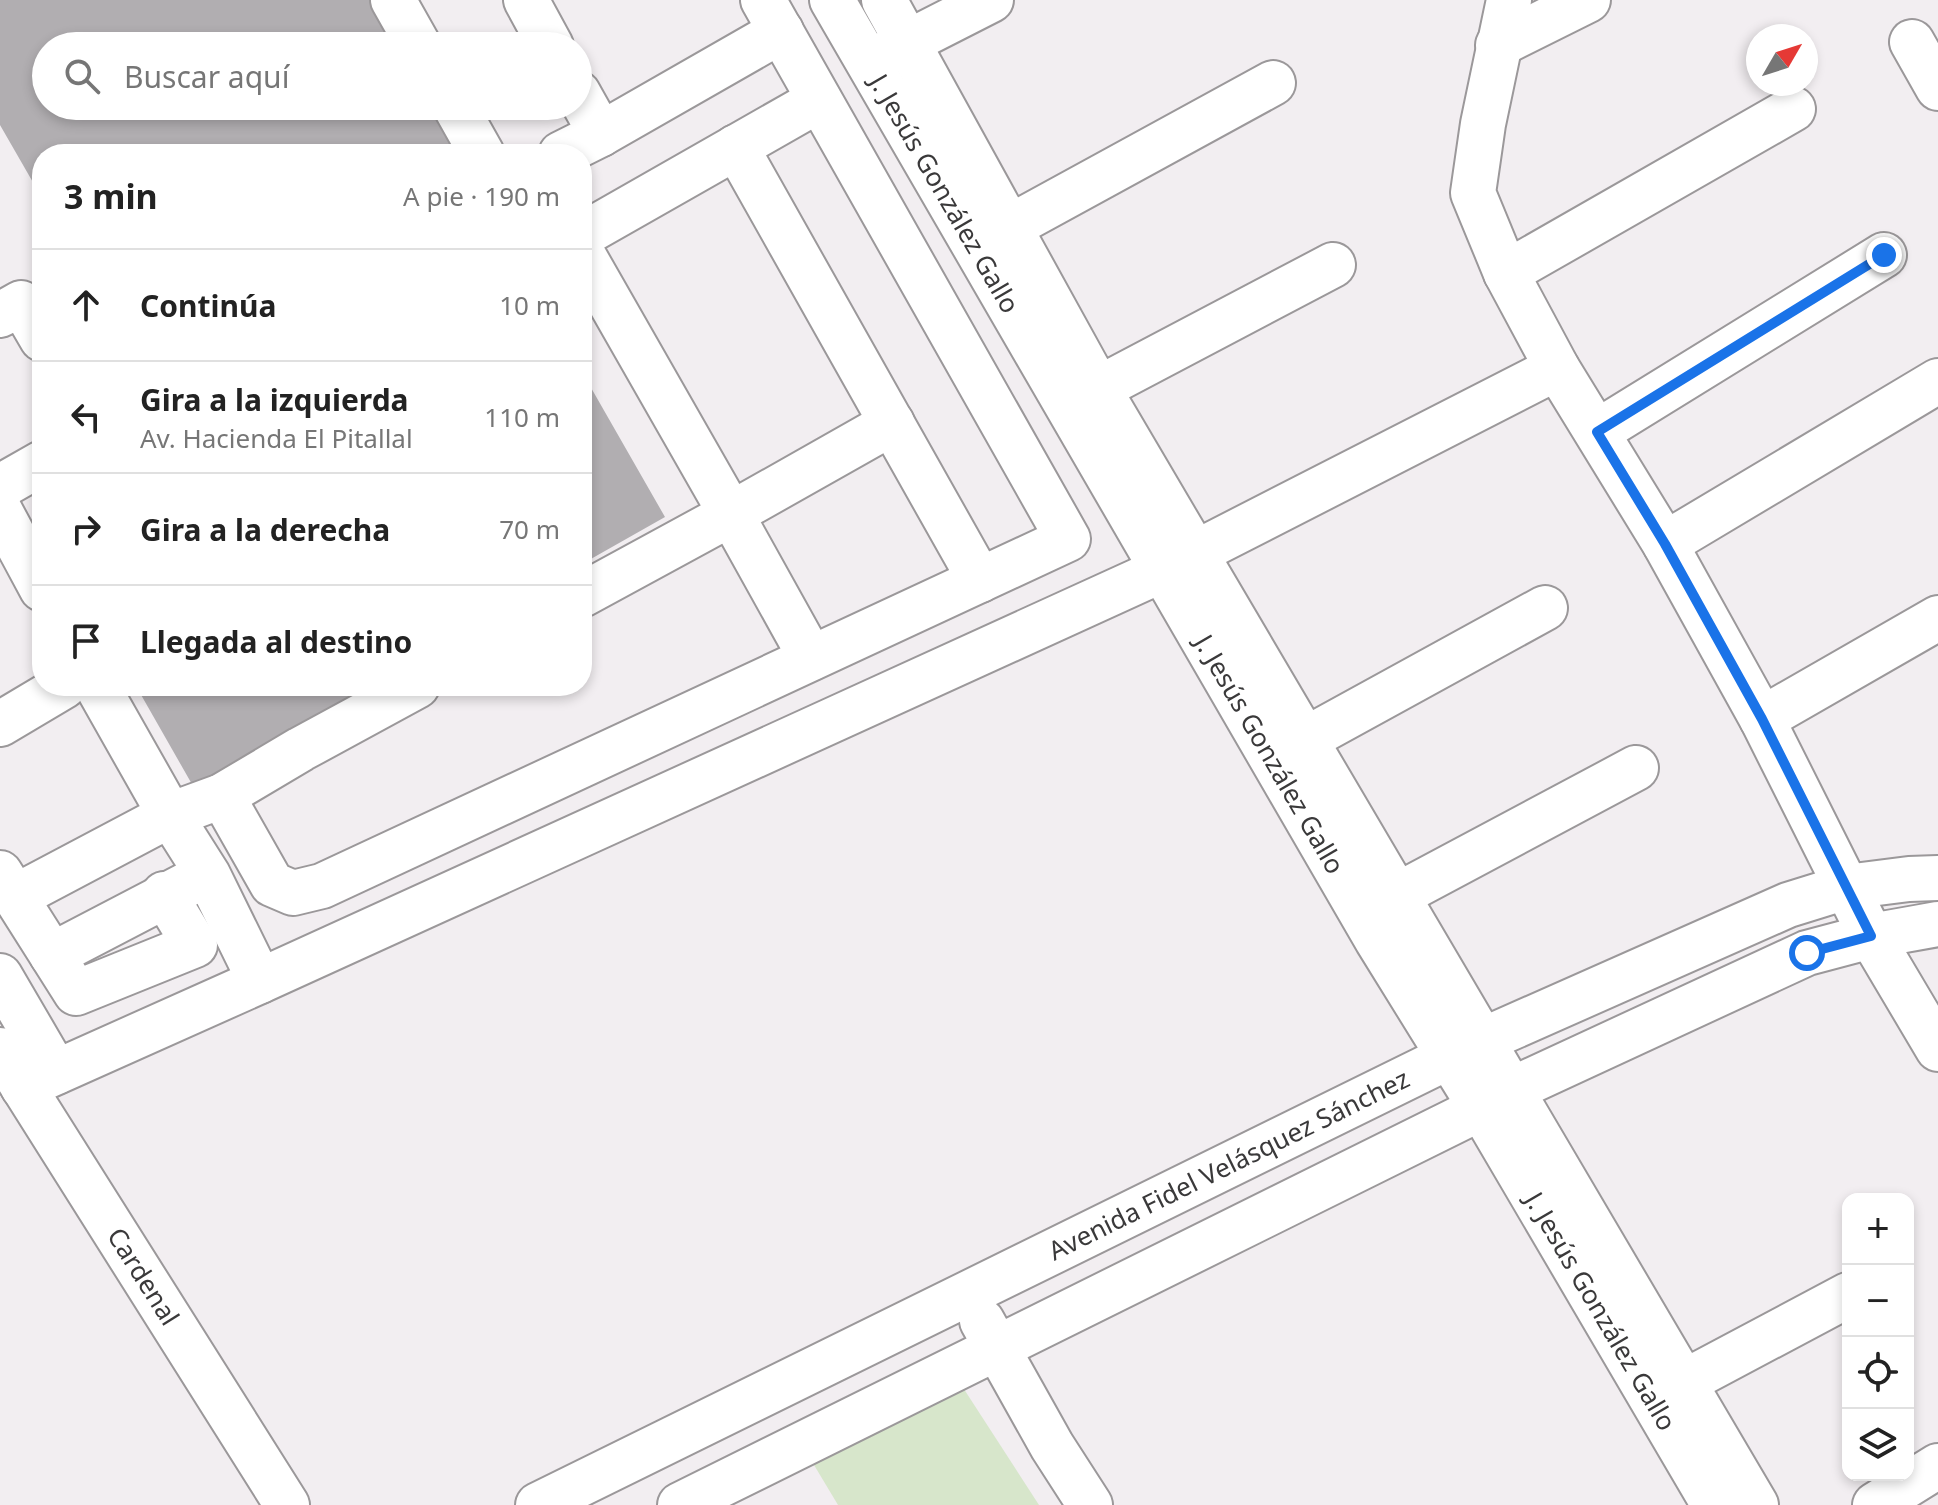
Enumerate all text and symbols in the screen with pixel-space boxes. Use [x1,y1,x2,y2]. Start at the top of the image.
north arrow [1746,24,1818,96]
search box [32,32,592,120]
icon: search [60,54,104,98]
text: Buscar aquí [124,56,289,97]
street label: J. Jesús González Gallo [860,65,1029,319]
text: 3 min [64,173,158,219]
text: A pie · 190 m [403,178,560,214]
route end [1866,237,1902,273]
icon: ahead [64,283,108,327]
text: Continúa [140,285,276,326]
text: 10 m [499,287,560,323]
text: Gira a la izquierda [140,379,409,420]
icon: left [64,395,108,439]
text: 110 m [484,399,560,435]
text: Av. Hacienda El Pitallal [140,420,413,456]
icon: right [64,507,108,551]
text: Gira a la derecha [140,509,390,550]
text: 70 m [499,511,560,547]
icon: arrive [64,619,108,663]
text: Llegada al destino [140,621,412,662]
street label: J. Jesús González Gallo [1185,625,1354,880]
route start [1789,935,1825,971]
street label: Avenida Fidel Velásquez Sánchez [1042,1060,1415,1268]
street label: J. Jesús González Gallo [1516,1182,1685,1437]
map controls [1842,1193,1914,1481]
button: + [1842,1193,1914,1265]
street label: Cardenal [99,1220,188,1332]
button: − [1842,1265,1914,1337]
button: locate [1842,1337,1914,1409]
button: layers [1842,1409,1914,1481]

